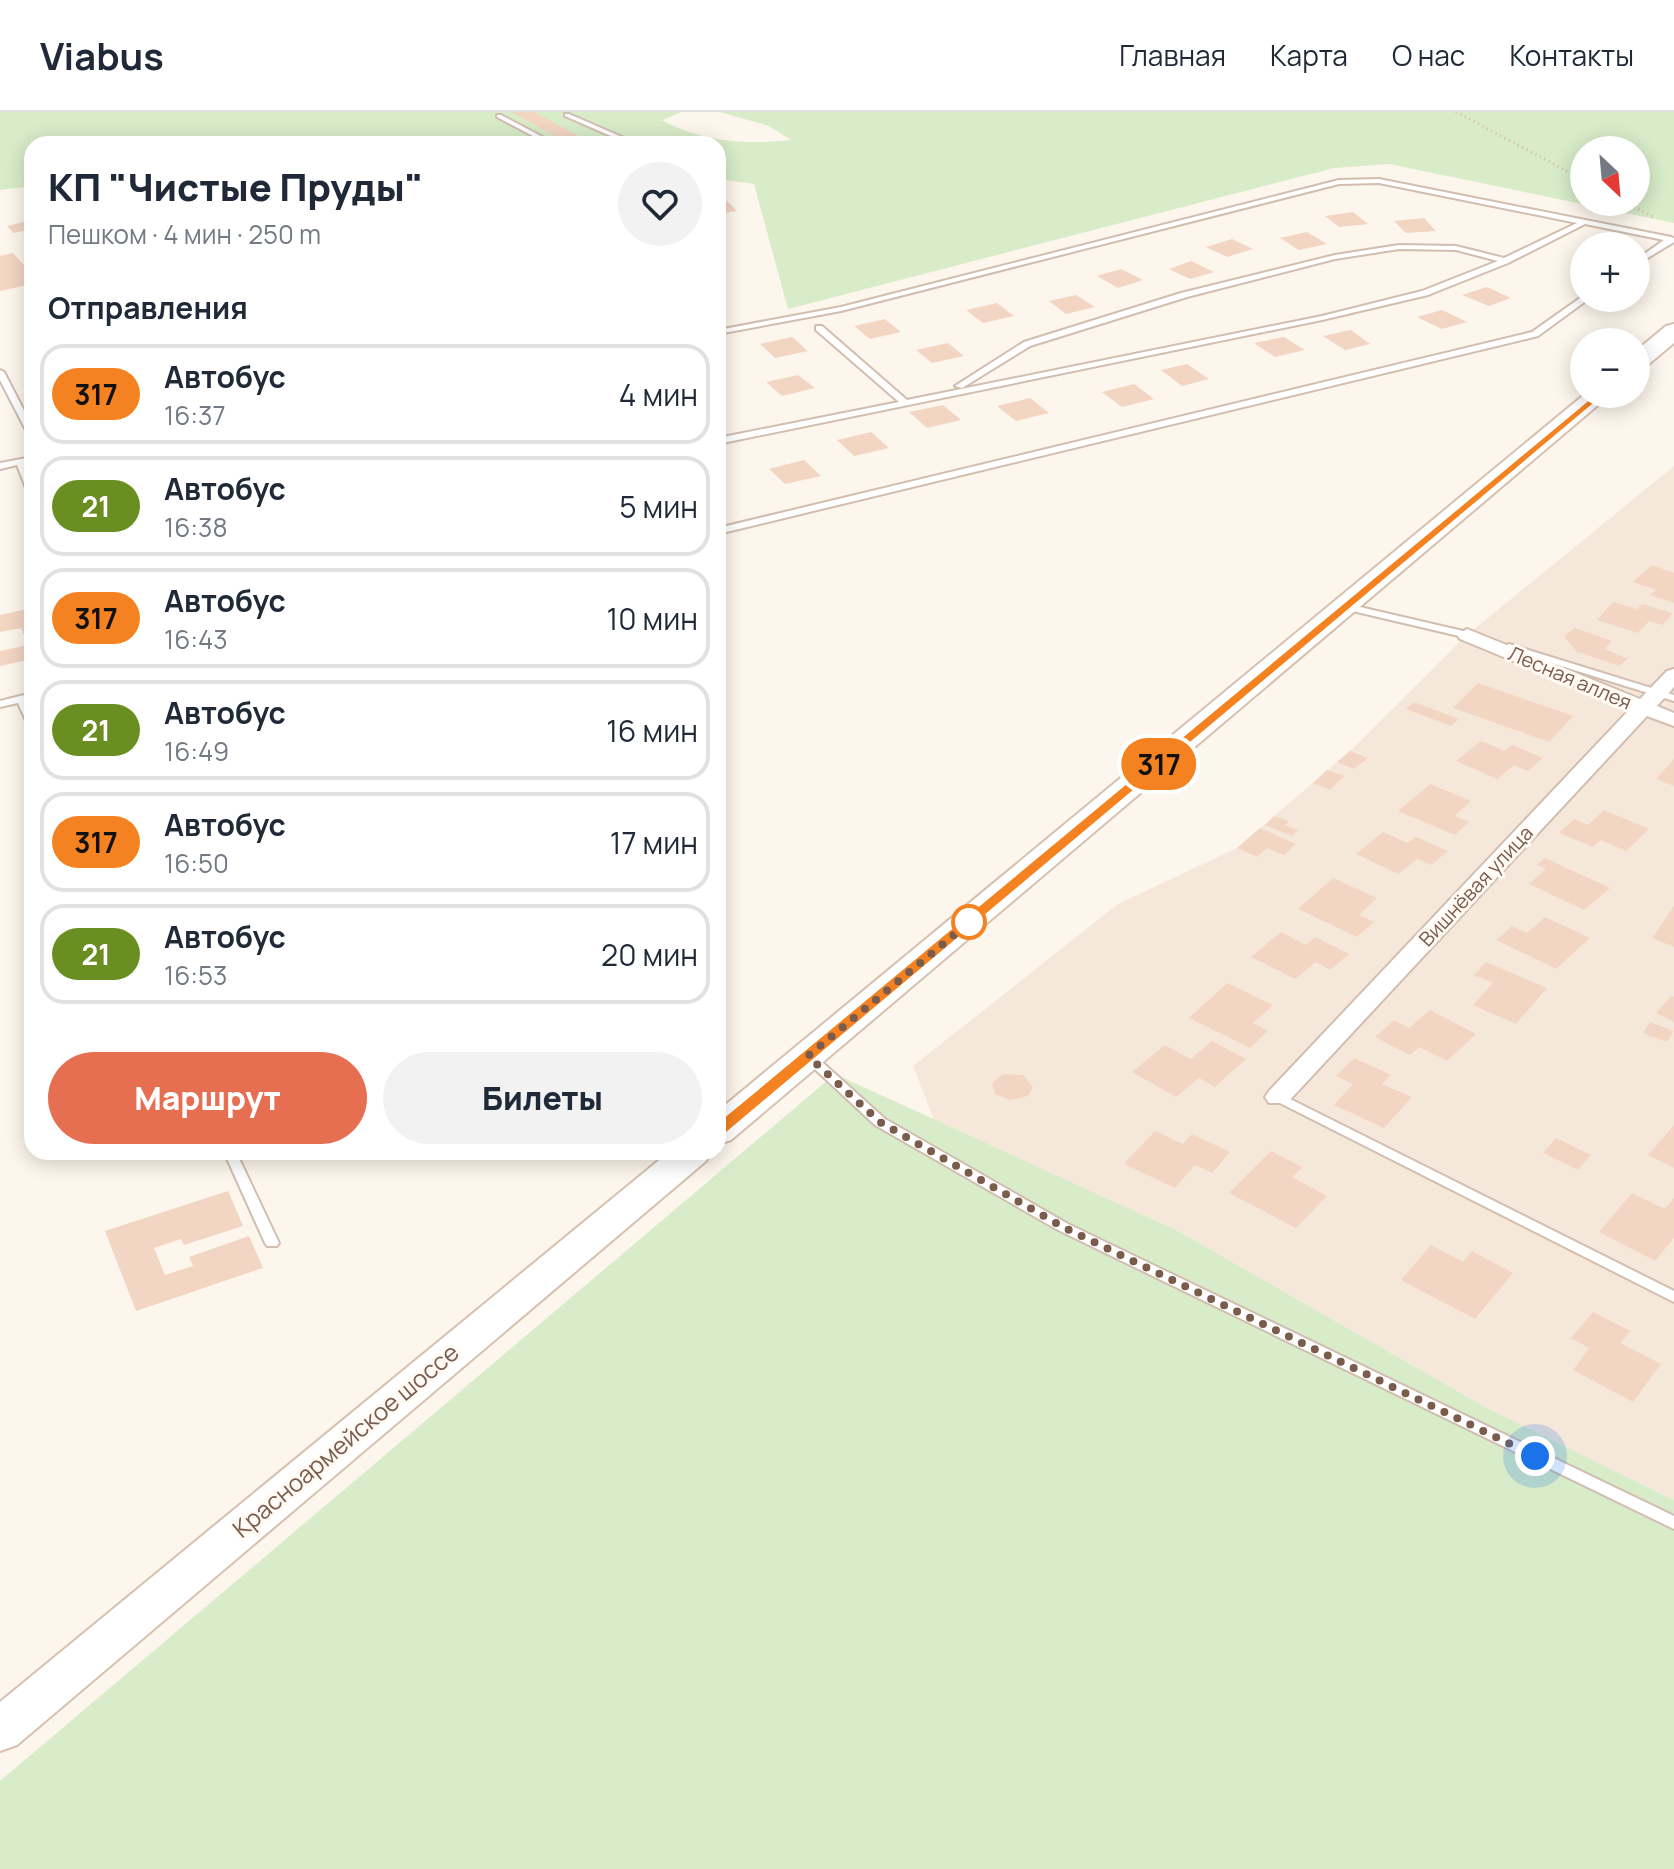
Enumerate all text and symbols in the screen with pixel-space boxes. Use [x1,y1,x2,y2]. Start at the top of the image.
text: Viabus [40,29,164,81]
text: Главная [1119,36,1226,74]
text: Карта [1270,36,1348,74]
text: О нас [1392,36,1465,74]
text: Контакты [1509,36,1634,74]
north arrow [1570,136,1650,216]
map controls [1570,136,1650,408]
text: КП "Чистые Пруды" [48,160,423,212]
button: heart [618,162,702,246]
text: Пешком · 4 мин · 250 m [48,216,321,252]
button: + [1570,232,1650,312]
text: Отправления [48,287,248,328]
button: − [1570,328,1650,408]
text: Автобус [164,356,286,397]
text: 4 мин [619,374,698,415]
text: 317 [74,375,118,413]
text: 16:37 [164,397,225,433]
text: Автобус [164,468,286,509]
text: 5 мин [619,486,698,527]
text: 21 [82,487,110,525]
text: 16:38 [164,509,228,545]
text: Автобус [164,580,286,621]
text: 10 мин [606,598,698,639]
text: 317 [74,599,118,637]
text: 16:43 [164,621,228,657]
street label: Лесная аллея [1504,639,1636,716]
text: Автобус [164,692,286,733]
text: 16 мин [606,710,698,751]
text: 21 [82,711,110,749]
text: 16:49 [164,733,229,769]
line badge: 317 [1113,738,1205,790]
text: 317 [1137,745,1181,783]
text: Автобус [164,804,286,845]
street label: Вишнёвая улица [1413,820,1539,952]
text: 17 мин [610,822,698,863]
text: 317 [74,823,118,861]
text: 16:50 [164,845,229,881]
unlabelled marker [952,905,986,939]
text: Автобус [164,916,286,957]
text: 20 мин [601,934,698,975]
text: 21 [82,935,110,973]
text: 16:53 [164,957,227,993]
button: Маршрут [48,1052,367,1144]
button: Билеты [383,1052,702,1144]
street label: Красноармейское шоссе [225,1335,465,1544]
your location [1515,1436,1555,1476]

